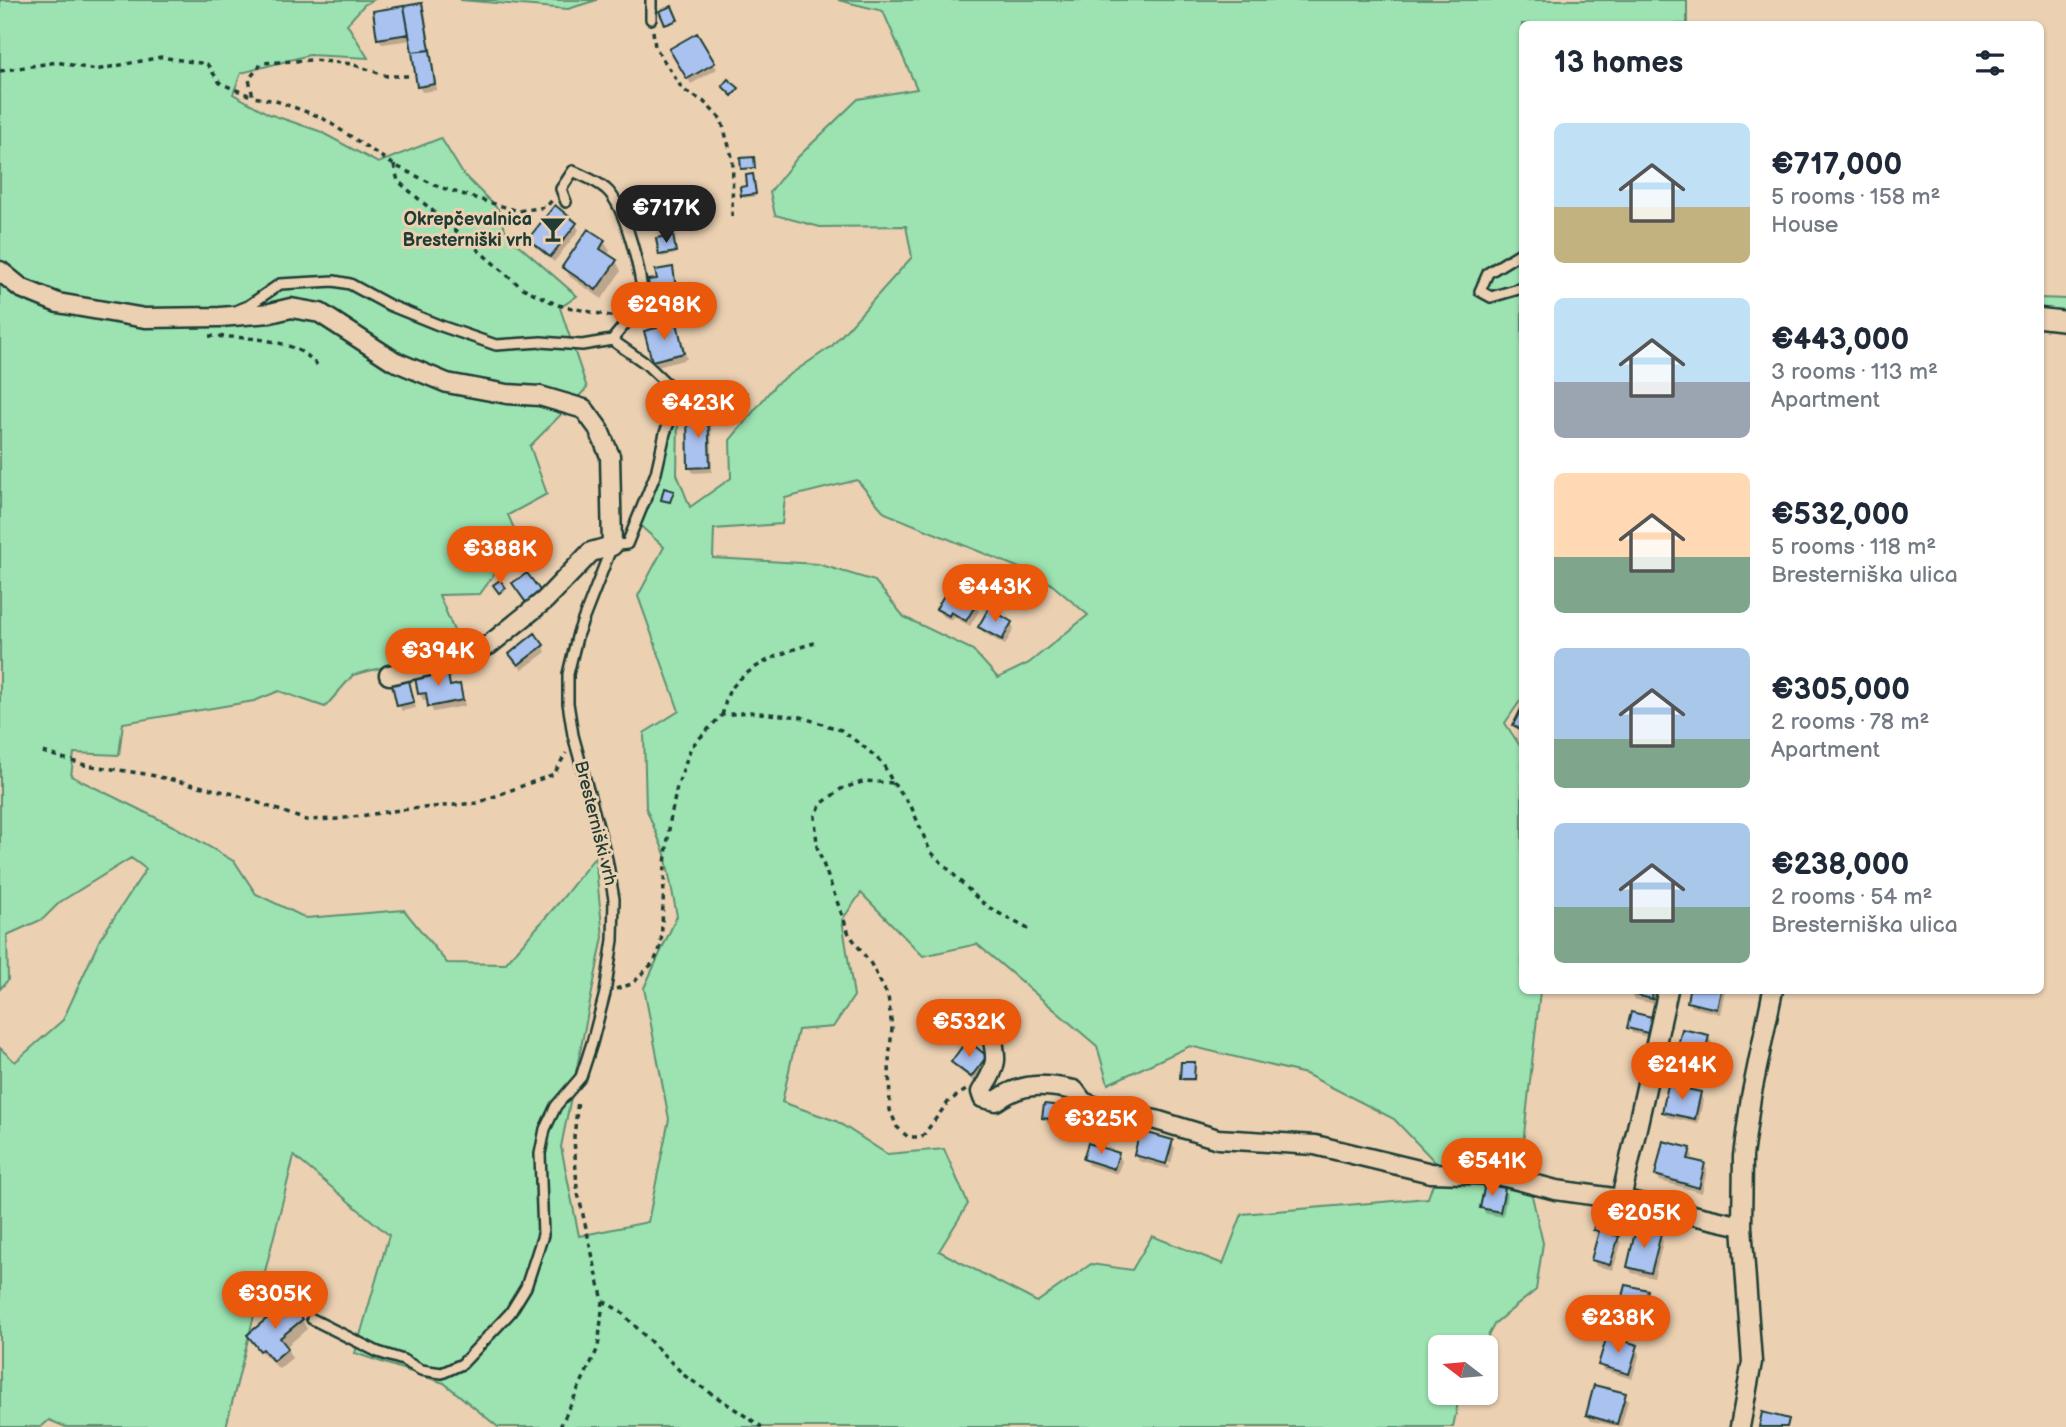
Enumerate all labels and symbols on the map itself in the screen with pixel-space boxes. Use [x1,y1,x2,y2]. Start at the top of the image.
pin: €717K [617,186,715,245]
place label: Okrepčevalnica Bresterniški vrh [403,209,532,251]
bar icon: Okrepčevalnica Bresterniški vrh [538,214,568,244]
pin: €298K [615,282,713,342]
pin: €423K [649,380,747,440]
pin: €388K [451,526,549,586]
pin: €443K [946,564,1044,624]
pin: €394K [389,628,487,688]
street label: Bresterniški vrh [570,759,621,888]
pin: €532K [920,1000,1018,1059]
pin: €214K [1633,1042,1731,1102]
pin: €325K [1052,1096,1150,1156]
pin: €541K [1443,1138,1541,1198]
pin: €205K [1595,1190,1693,1250]
pin: €305K [226,1272,324,1331]
pin: €238K [1569,1296,1667,1355]
north arrow [1428,1335,1498,1405]

